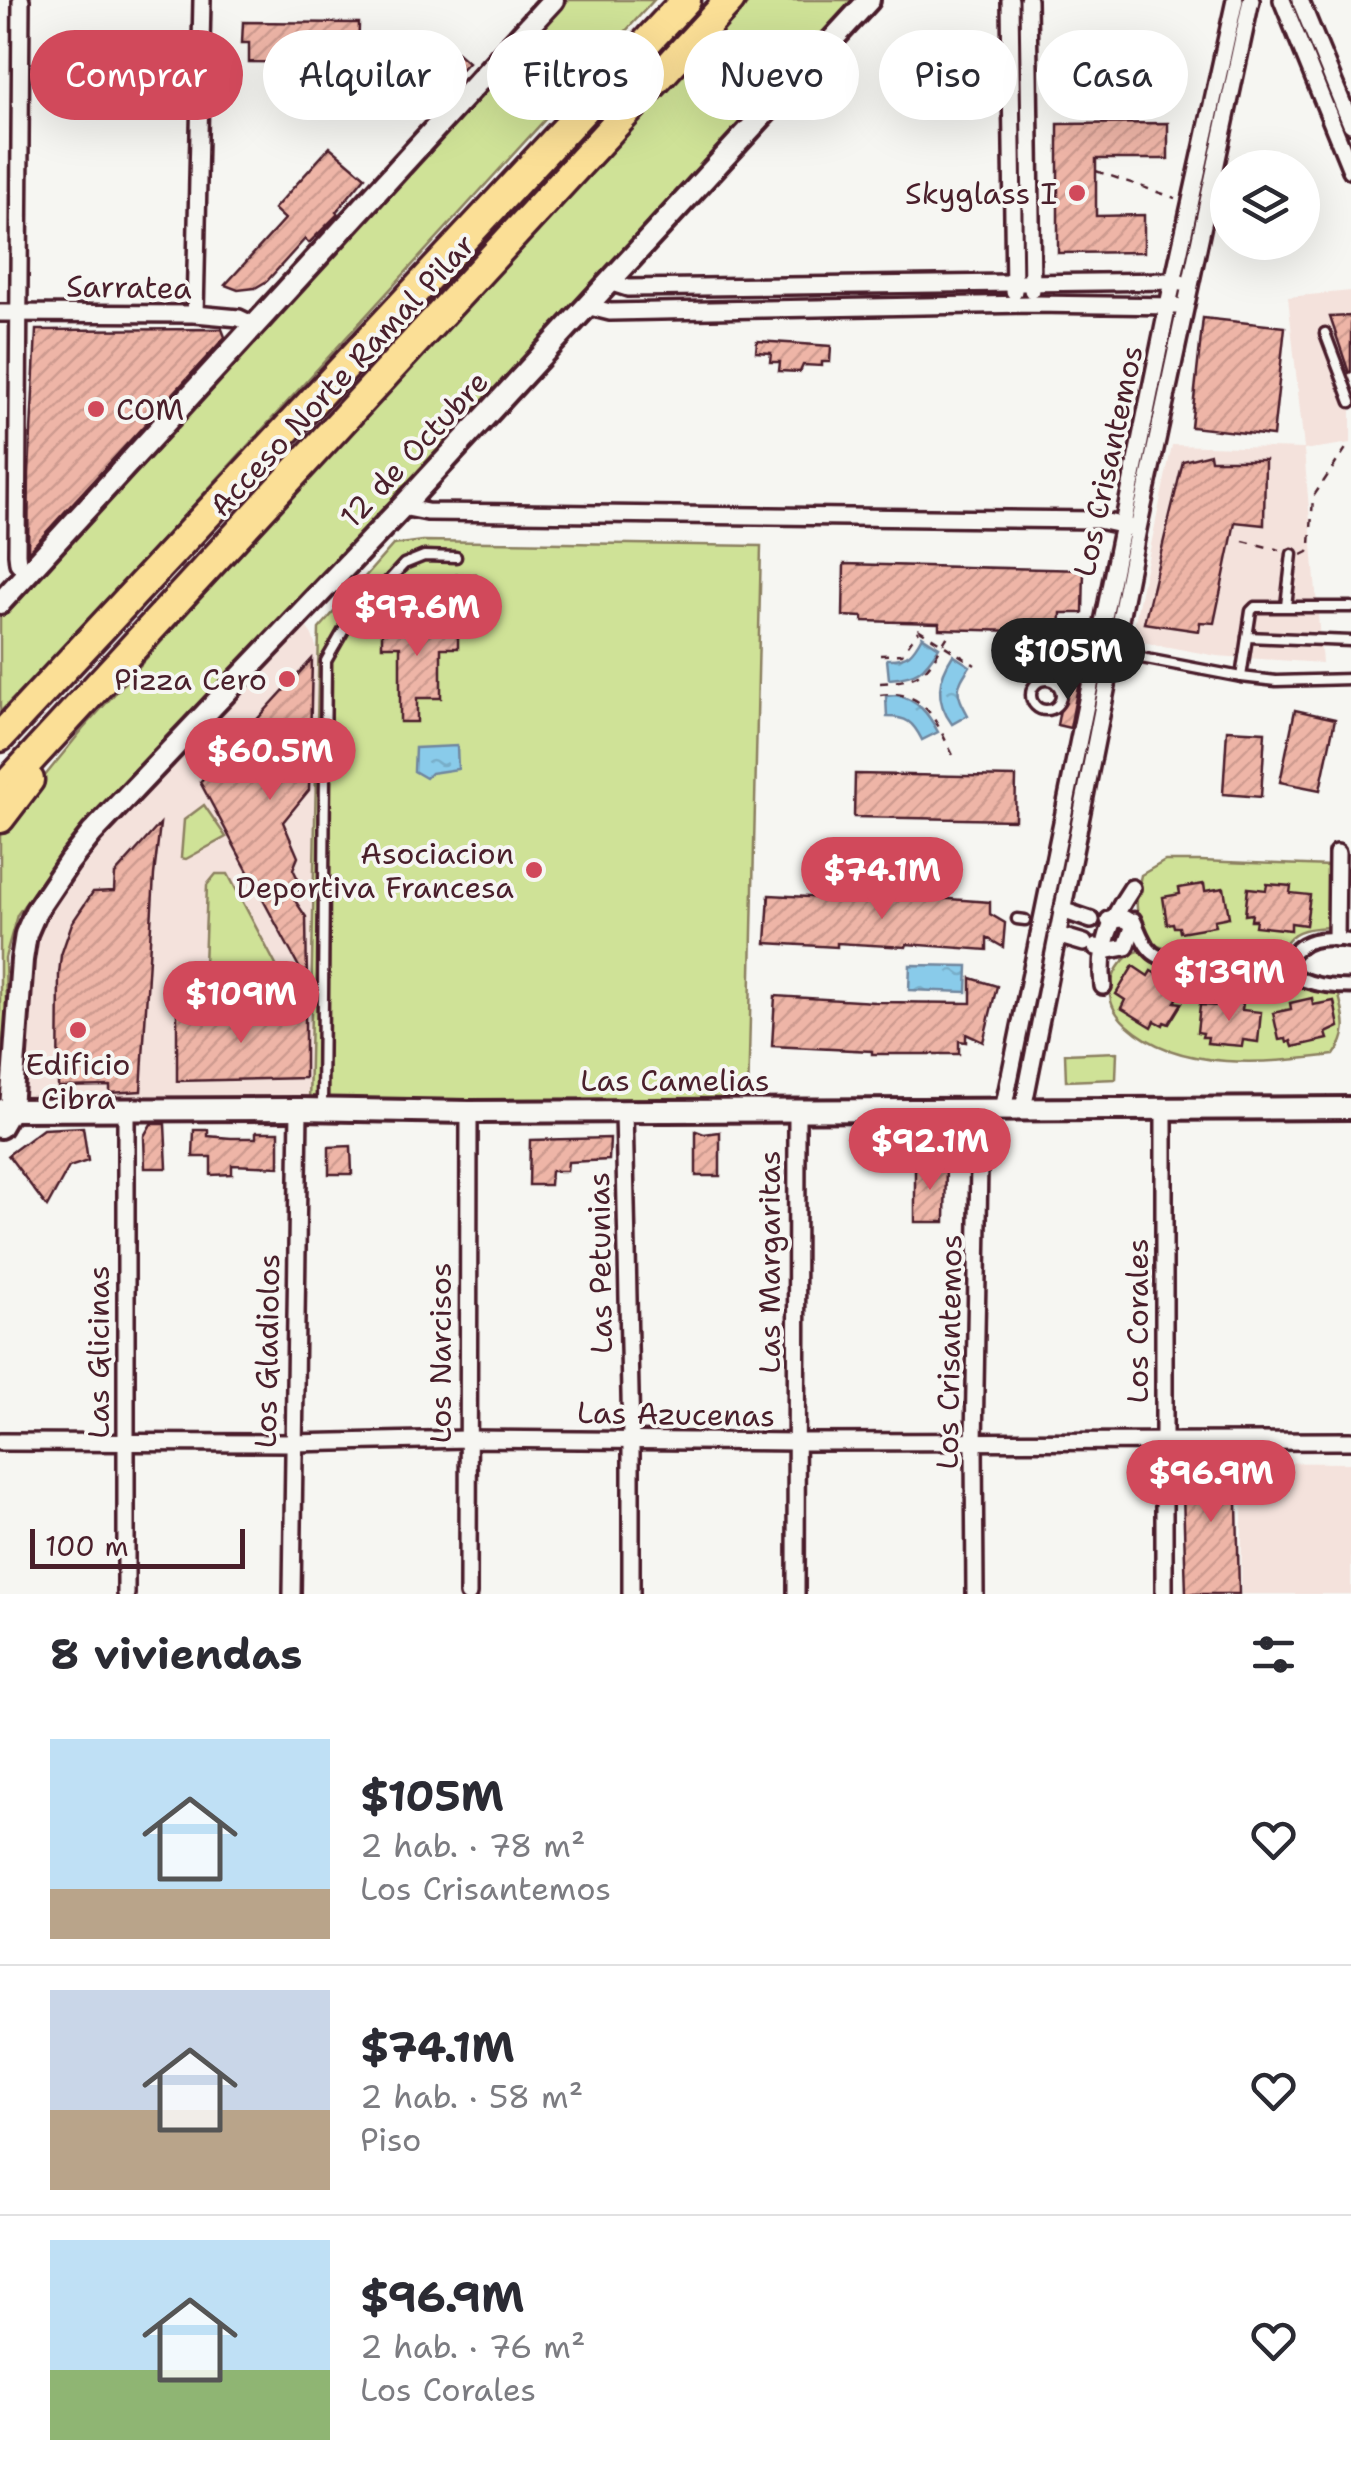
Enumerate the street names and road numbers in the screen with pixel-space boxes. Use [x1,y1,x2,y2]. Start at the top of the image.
street label: Acceso Norte Ramal Pilar [200,225,484,525]
street label: Sarratea [66,265,193,309]
street label: Los Crisantemos [1063,342,1153,580]
street label: 12 de Octubre [331,362,497,536]
street label: Las Camelias [580,1060,770,1101]
street label: Las Margaritas [749,1150,790,1374]
street label: Las Petunias [578,1172,622,1354]
street label: Los Crisantemos [926,1234,972,1470]
street label: Los Corales [1117,1238,1158,1404]
street label: Los Gladiolos [245,1253,289,1449]
street label: Los Narcisos [420,1262,461,1444]
street label: Las Glicinas [78,1265,119,1439]
street label: Las Azucenas [577,1392,775,1436]

